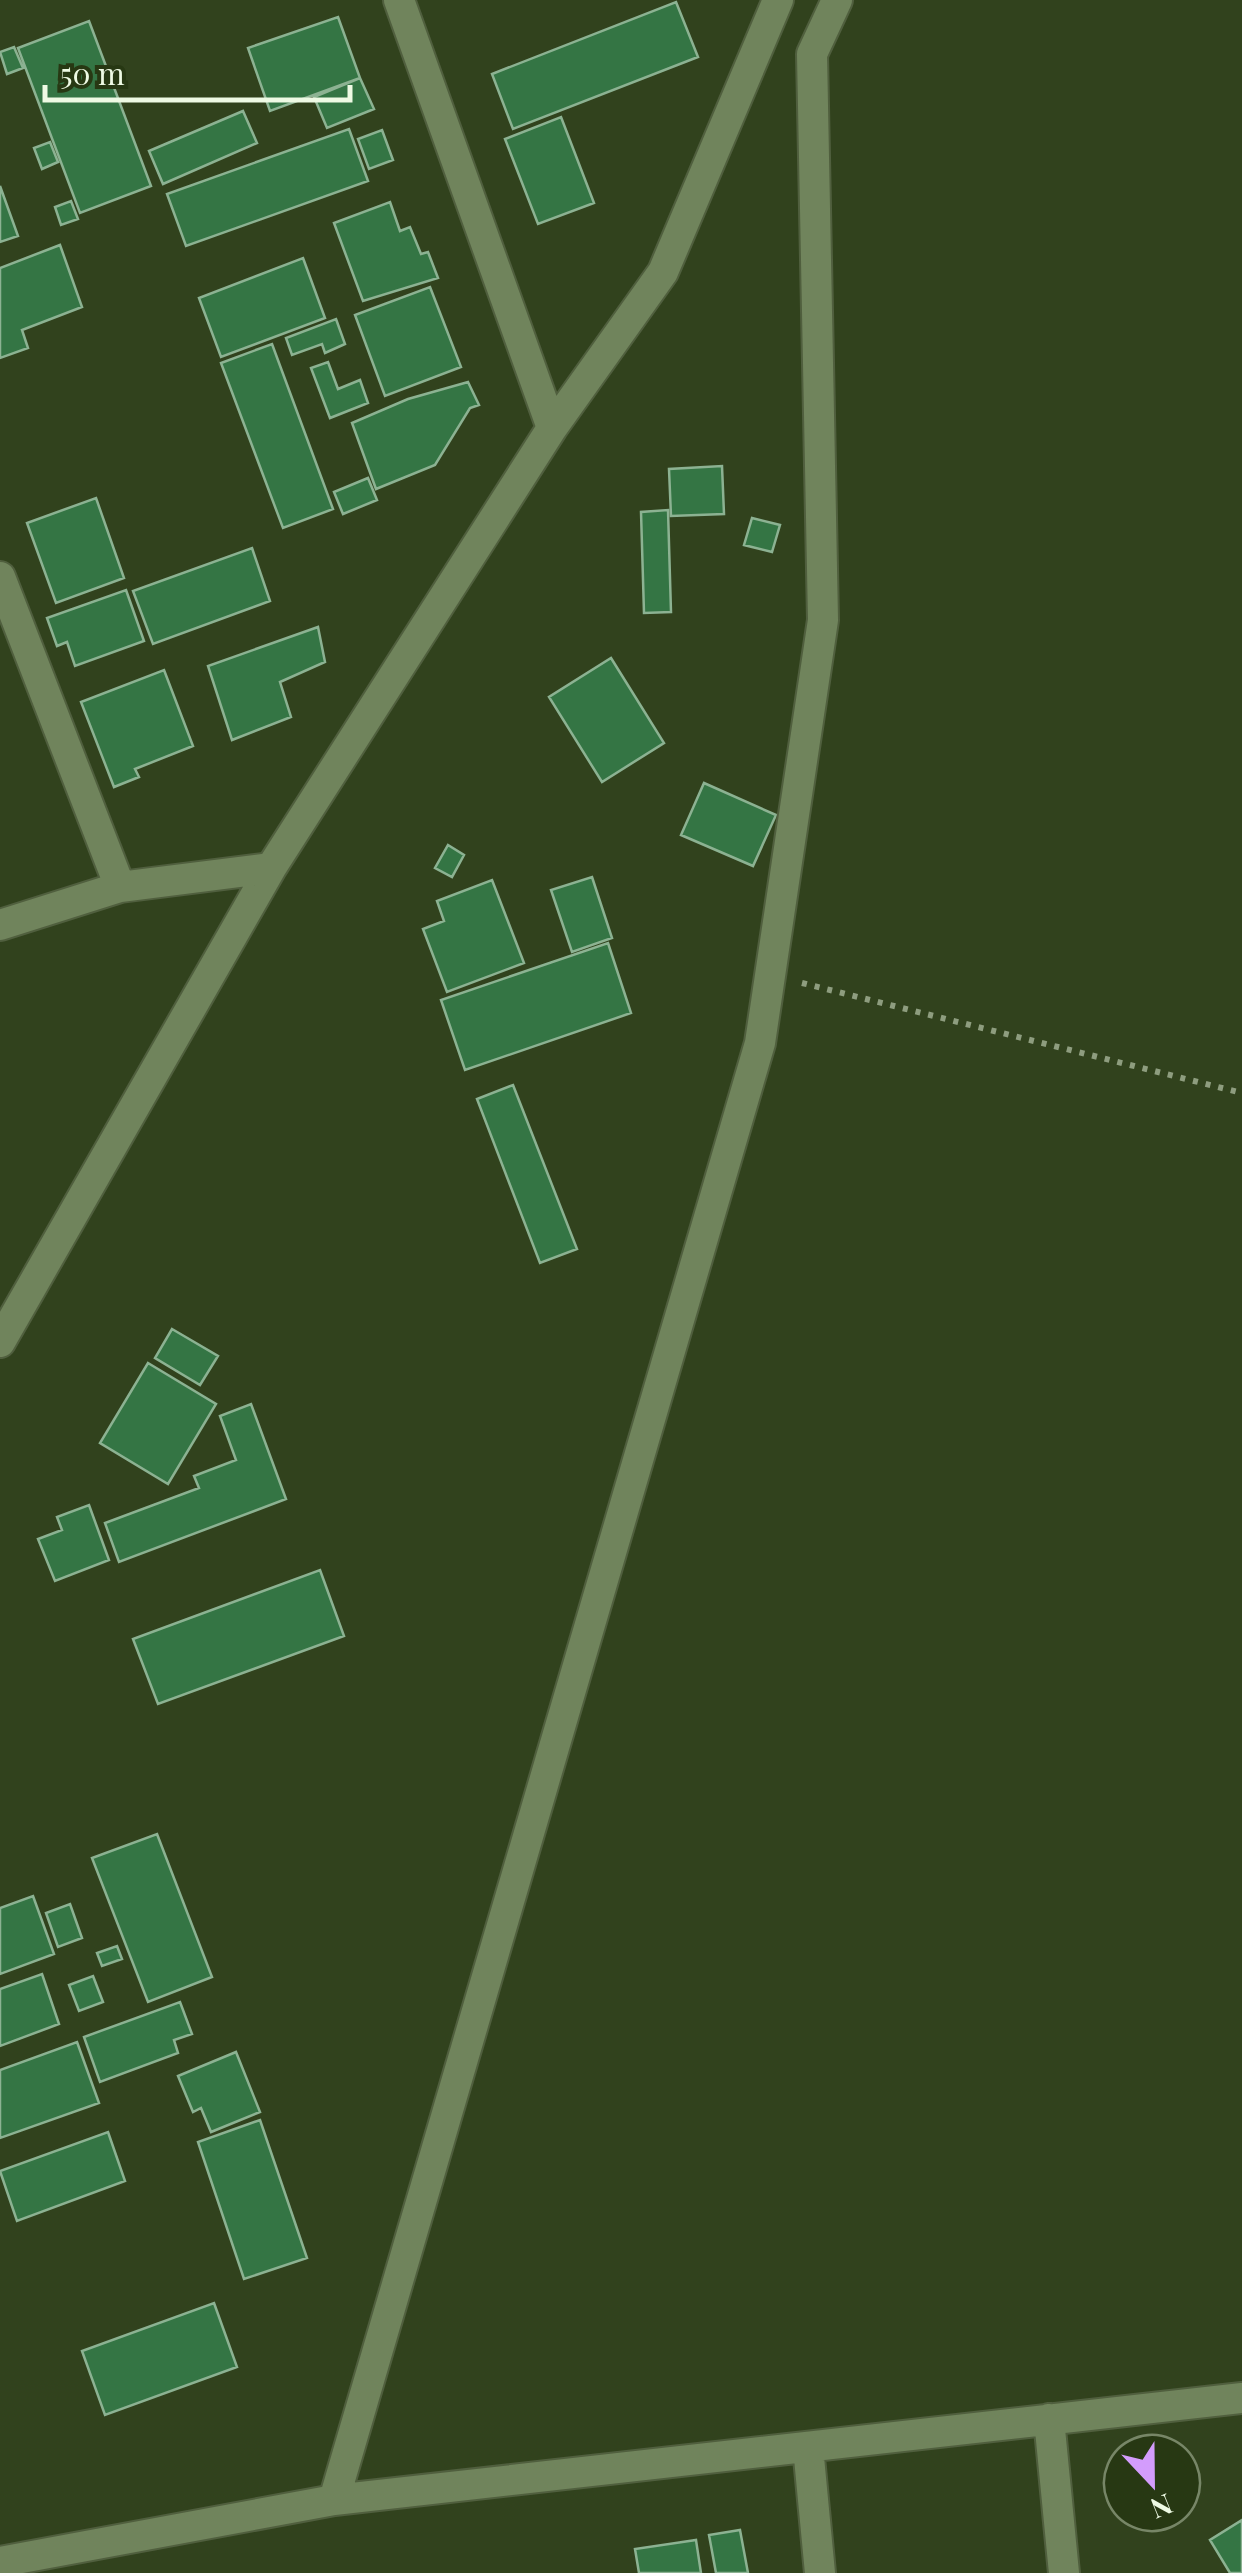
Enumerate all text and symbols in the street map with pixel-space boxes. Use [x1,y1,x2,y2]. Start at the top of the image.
scale bar [45,40,350,102]
text: 50 m [60,53,125,93]
north arrow [1102,2433,1202,2533]
text: N [1146,2487,1178,2529]

